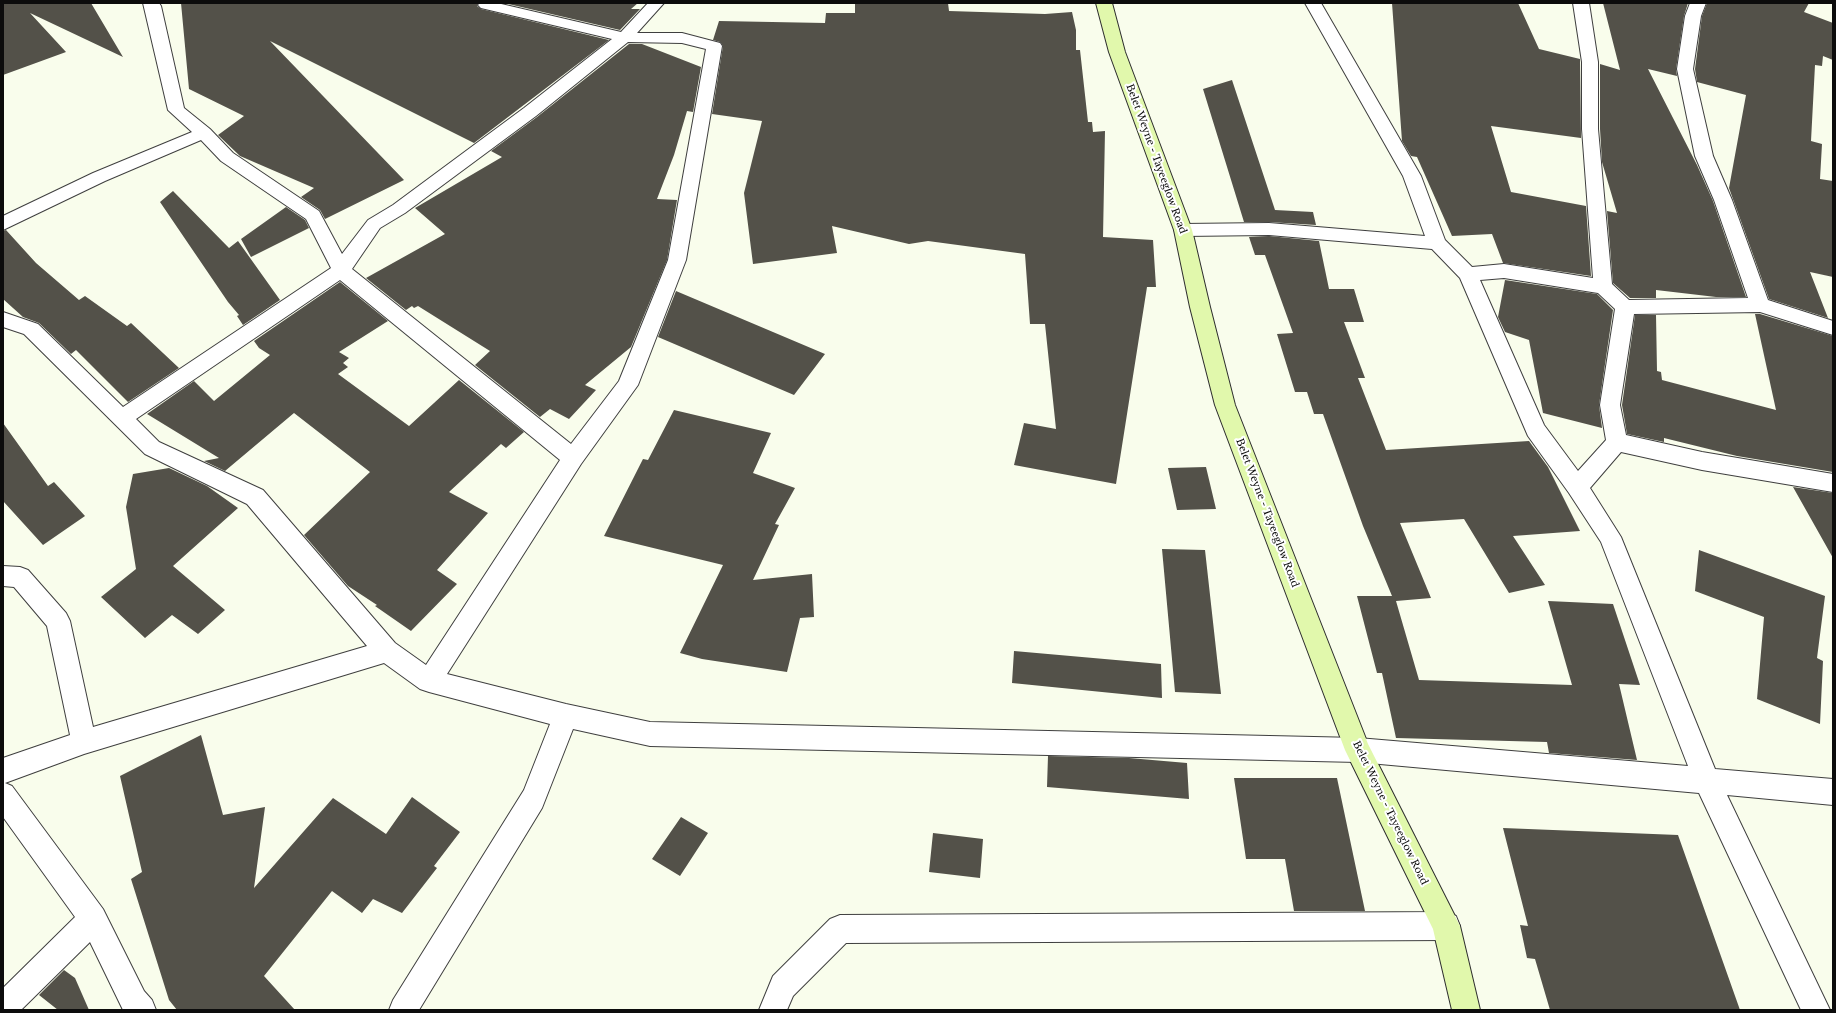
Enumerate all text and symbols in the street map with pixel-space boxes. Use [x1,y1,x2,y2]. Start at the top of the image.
street label: Belet Weyne - Tayeeglow Road [1123,82,1189,236]
street label: Belet Weyne - Tayeeglow Road [1233,437,1301,589]
street label: Belet Weyne - Tayeeglow Road [1350,739,1430,887]

